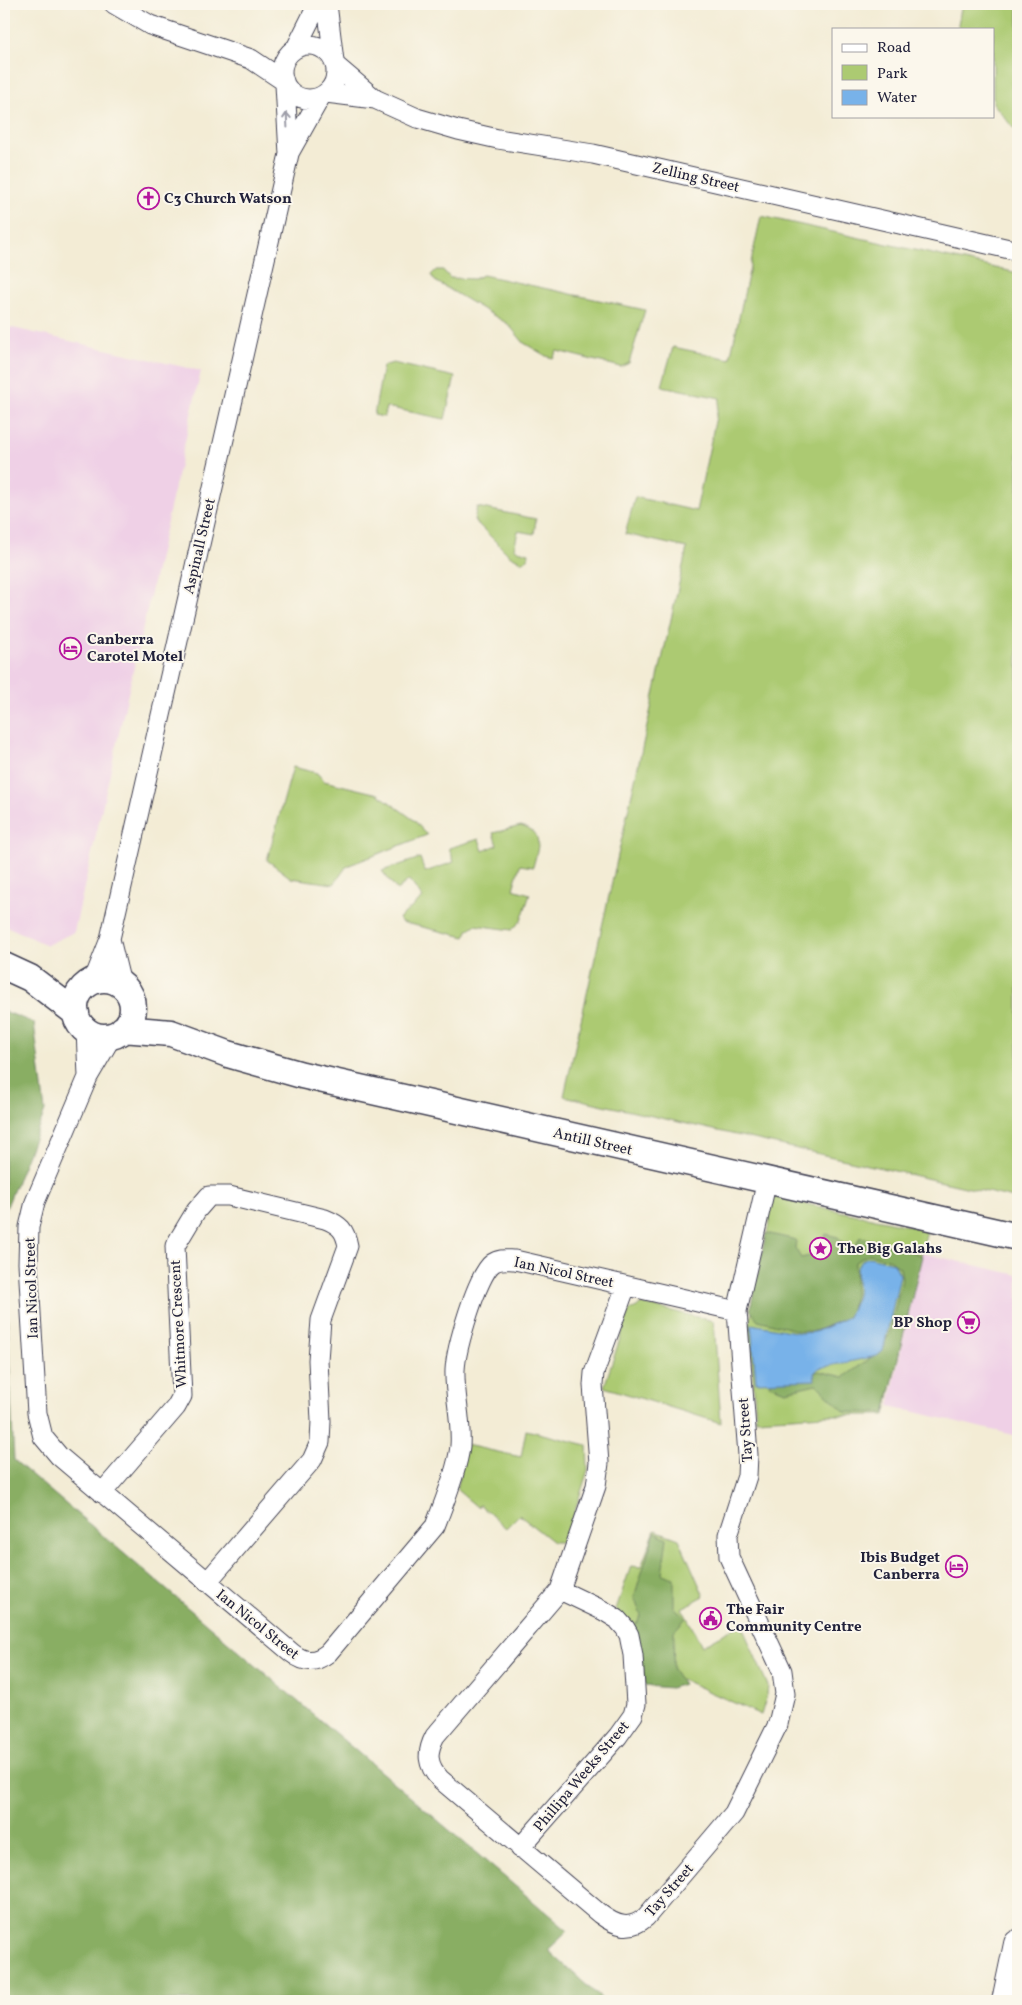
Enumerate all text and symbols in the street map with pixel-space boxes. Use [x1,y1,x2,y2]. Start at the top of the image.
legend [832,28,994,118]
text: Road [877,38,911,59]
text: Park [877,64,908,85]
text: Water [877,88,917,109]
one-way arrow [283,112,292,128]
street label: Zelling Street [650,158,741,199]
church icon: C3 Church Watson [136,186,160,210]
place label: C3 Church Watson [164,189,292,210]
street label: Aspinall Street [179,496,222,596]
place label: Canberra Carotel Motel [87,630,183,668]
hotel icon: Canberra Carotel Motel [59,636,83,660]
street label: Antill Street [551,1123,634,1162]
place icon: The Big Galahs [809,1236,833,1260]
street label: Ian Nicol Street [20,1237,45,1339]
place label: The Big Galahs [837,1239,942,1260]
street label: Ian Nicol Street [512,1253,616,1294]
street label: Whitmore Crescent [166,1259,193,1389]
supermarket icon: BP Shop [956,1310,980,1334]
place label: BP Shop [894,1313,952,1334]
street label: Tay Street [734,1397,759,1463]
place label: Ibis Budget Canberra [860,1548,940,1586]
hotel icon: Ibis Budget Canberra [944,1554,968,1578]
street label: Ian Nicol Street [211,1585,303,1665]
place label: The Fair Community Centre [726,1600,862,1638]
public building icon: The Fair Community Centre [698,1606,722,1630]
street label: Phillipa Weeks Street [529,1717,635,1837]
street label: Tay Street [641,1860,699,1922]

